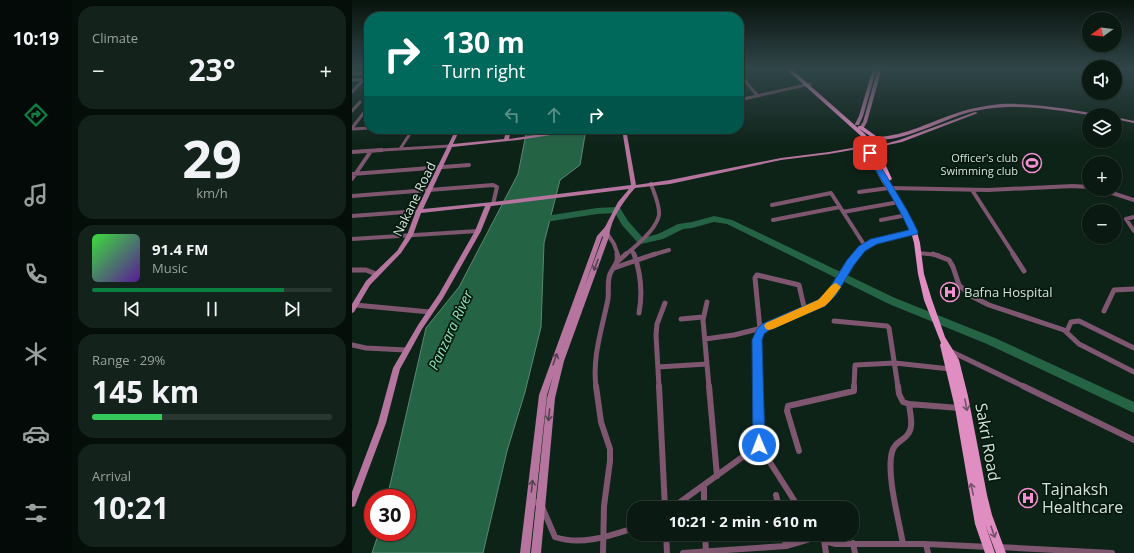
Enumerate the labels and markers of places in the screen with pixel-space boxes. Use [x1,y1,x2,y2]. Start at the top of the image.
pin [853,136,887,170]
place label: Officer's club Swimming club [940,150,1018,178]
sports icon: Officer's club Swimming club [1021,152,1043,174]
hospital icon: Bafna Hospital [939,281,961,303]
place label: Bafna Hospital [964,283,1053,301]
place label: Tajnaksh Healthcare [1042,478,1123,518]
hospital icon: Tajnaksh Healthcare [1017,487,1039,509]

